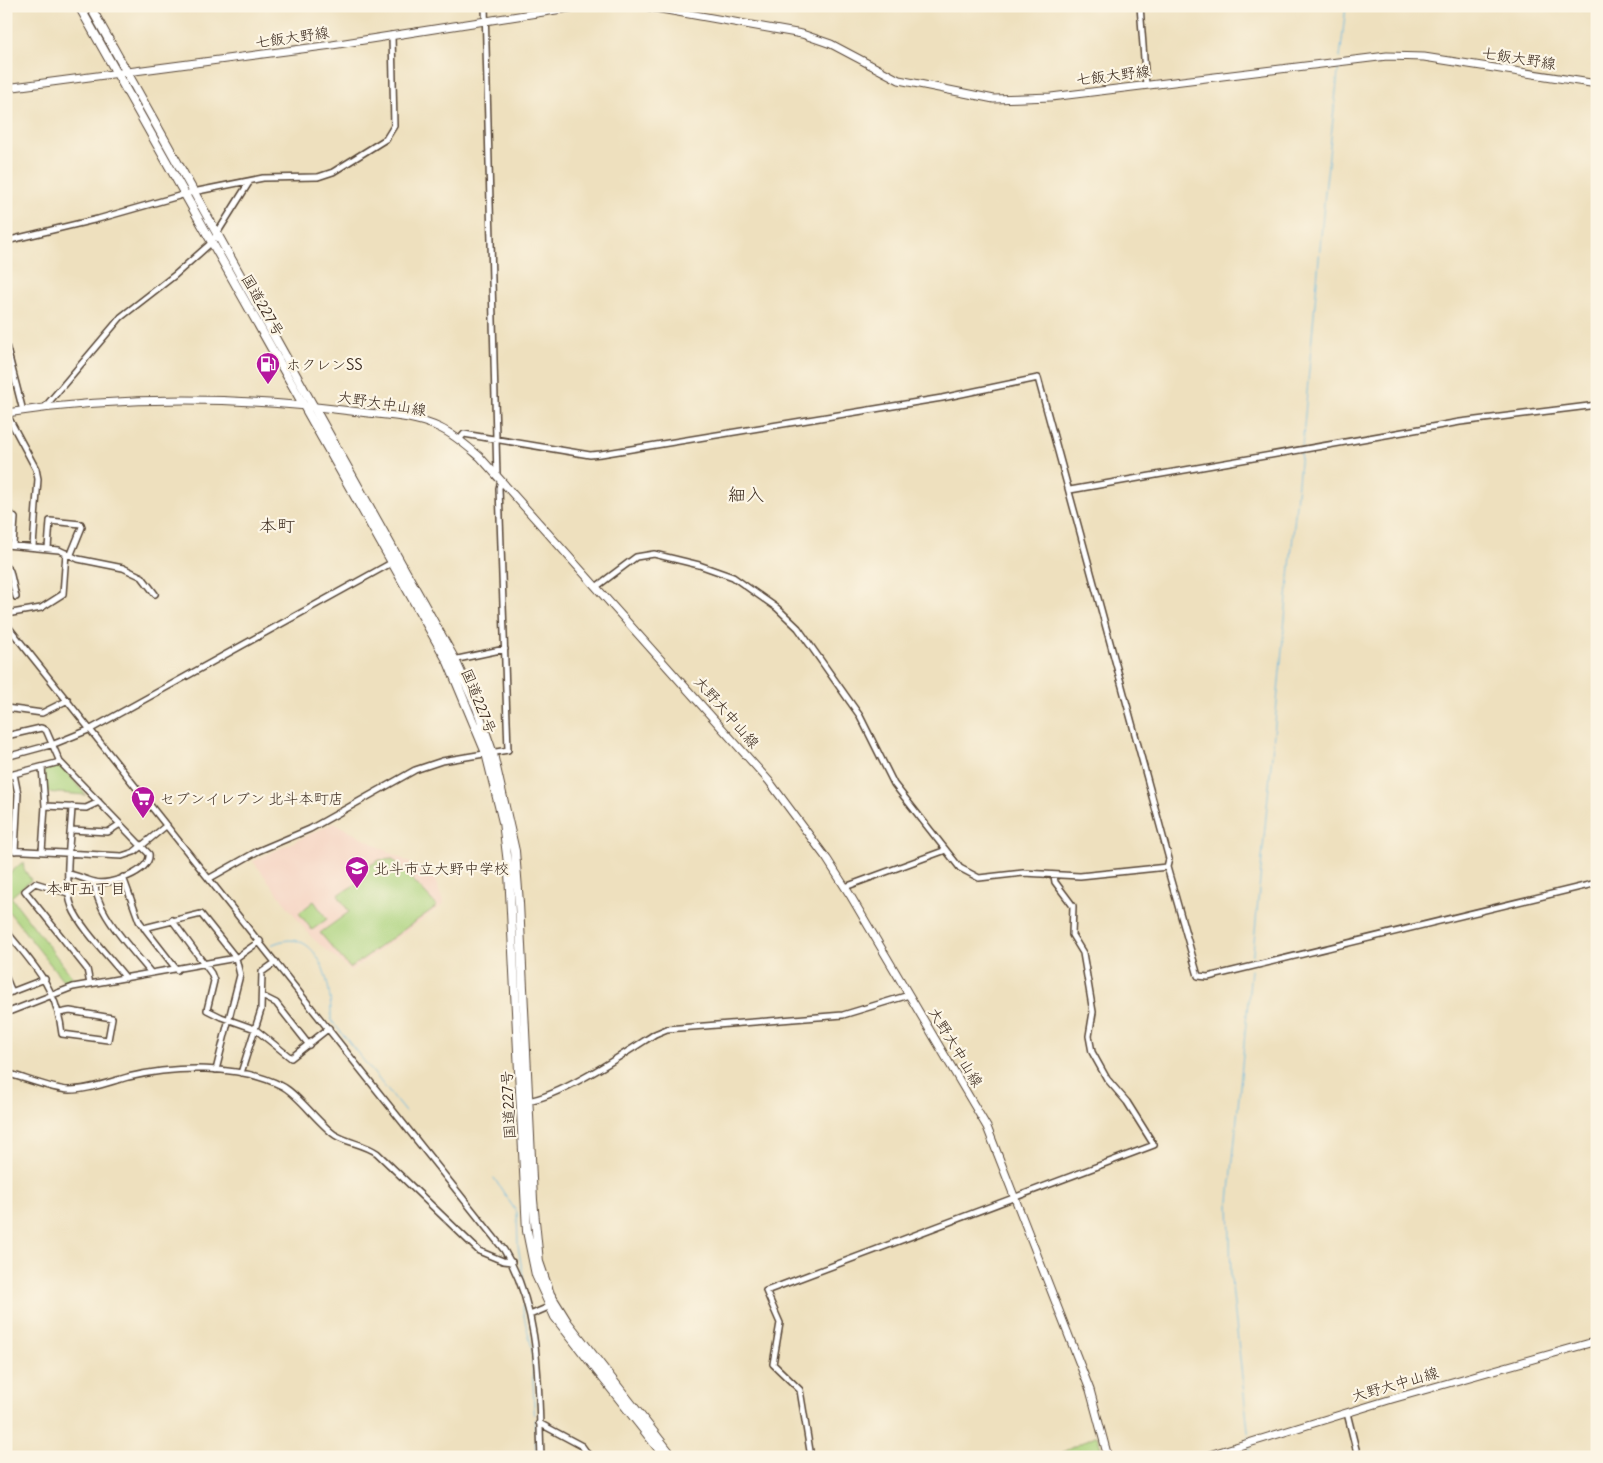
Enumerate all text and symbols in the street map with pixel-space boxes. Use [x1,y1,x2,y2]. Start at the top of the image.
street label: 七飯大野線 [254,22,330,52]
street label: 七飯大野線 [1480,43,1558,73]
street label: 七飯大野線 [1075,61,1151,89]
street label: 国道227号 [238,270,288,340]
fuel station icon: ホクレンSS [255,351,281,385]
place label: ホクレンSS [286,355,363,374]
street label: 大野大中山線 [336,387,428,419]
district label: 細入 [728,483,764,506]
district label: 本町 [259,514,295,537]
street label: 国道227号 [457,666,501,736]
street label: 大野大中山線 [690,672,764,752]
supermarket icon: セブンイレブン 北斗本町店 [130,785,156,819]
place label: セブンイレブン 北斗本町店 [160,789,344,808]
school or university icon: 北斗市立大野中学校 [344,855,370,889]
place label: 北斗市立大野中学校 [374,859,509,878]
district label: 本町五丁目 [46,878,126,898]
street label: 大野大中山線 [925,1004,987,1090]
street label: 国道227号 [497,1070,519,1140]
street label: 大野大中山線 [1349,1362,1441,1406]

